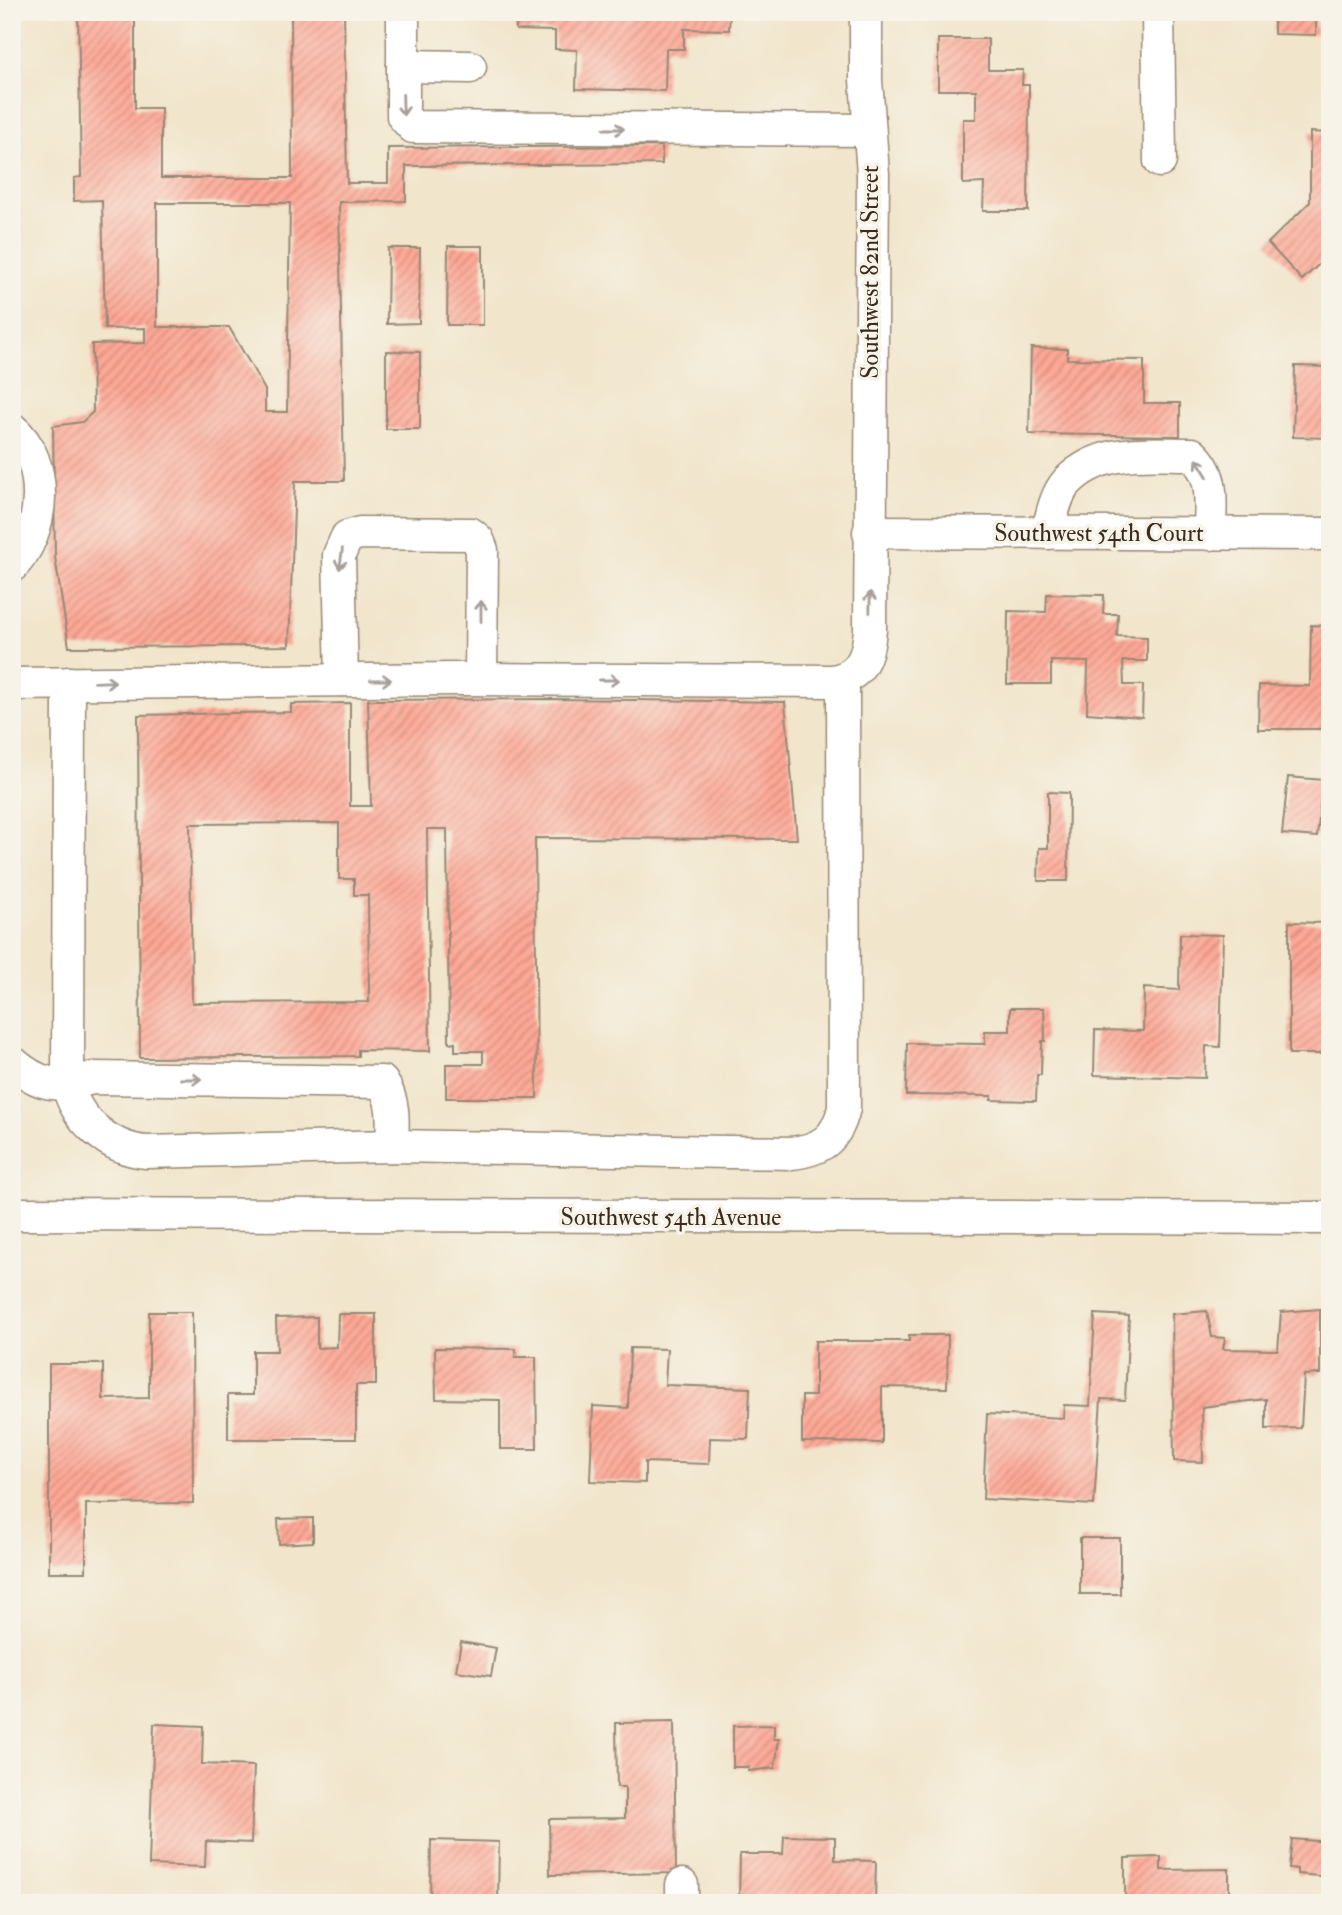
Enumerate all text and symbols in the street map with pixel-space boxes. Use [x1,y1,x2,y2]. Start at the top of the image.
one-way arrow [397,93,410,116]
one-way arrow [603,122,626,136]
street label: Southwest 82nd Street [855,165,886,379]
one-way arrow [1195,458,1209,478]
street label: Southwest 54th Court [994,518,1204,549]
one-way arrow [335,547,348,569]
one-way arrow [863,590,877,613]
one-way arrow [475,599,488,622]
one-way arrow [370,673,393,686]
one-way arrow [597,673,620,687]
one-way arrow [93,675,116,688]
one-way arrow [180,1072,203,1086]
street label: Southwest 54th Avenue [561,1202,781,1233]

